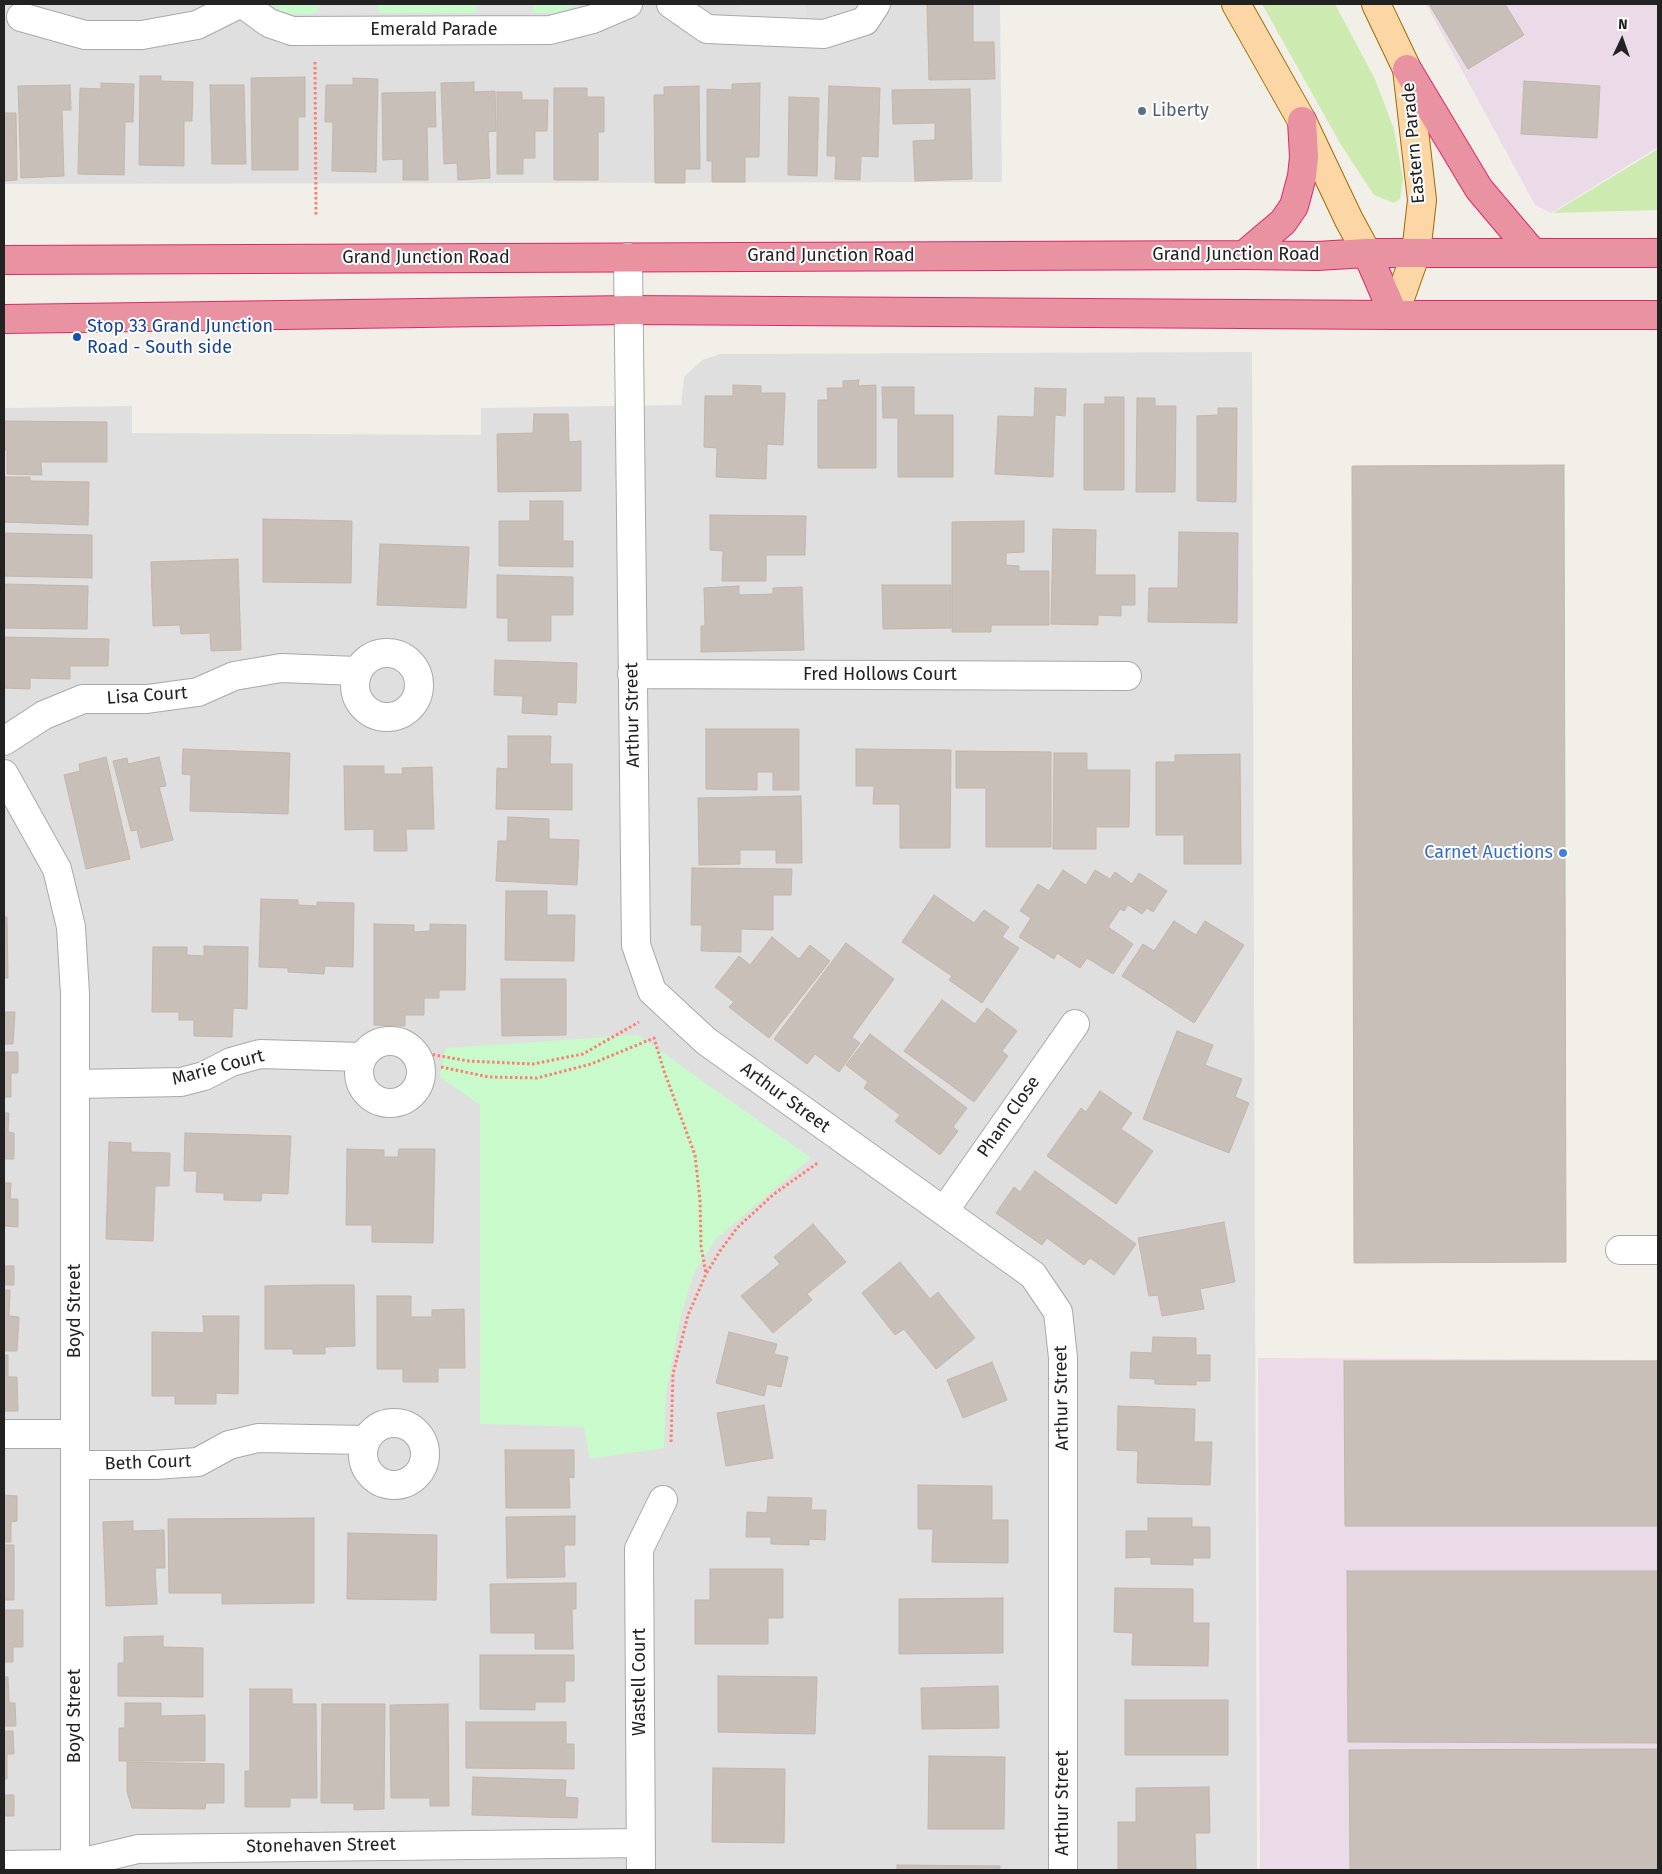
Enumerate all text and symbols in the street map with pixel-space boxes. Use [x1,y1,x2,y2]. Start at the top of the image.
north arrow [1597,15,1647,65]
text: N [1618,16,1628,33]
street label: Emerald Parade [370,19,498,41]
street label: Eastern Parade [1398,81,1430,205]
place label: Liberty [1152,100,1209,122]
marker: Liberty [1136,105,1148,117]
street label: Grand Junction Road [1152,244,1320,266]
street label: Grand Junction Road [747,245,915,267]
street label: Grand Junction Road [342,247,510,269]
place label: Stop 33 Grand Junction Road - South side [87,316,273,358]
marker: Stop 33 Grand Junction Road - South side [71,331,83,343]
street label: Arthur Street [621,662,645,768]
street label: Fred Hollows Court [803,664,957,686]
street label: Lisa Court [106,682,188,710]
place label: Carnet Auctions [1424,842,1553,864]
marker: Carnet Auctions [1557,847,1569,859]
street label: Marie Court [170,1045,266,1091]
street label: Arthur Street [736,1058,834,1138]
street label: Pham Close [973,1072,1045,1162]
street label: Boyd Street [64,1264,86,1358]
street label: Arthur Street [1050,1345,1074,1451]
street label: Beth Court [104,1451,192,1475]
street label: Wastell Court [629,1628,651,1736]
street label: Boyd Street [64,1669,86,1763]
street label: Arthur Street [1052,1750,1074,1856]
street label: Stonehaven Street [246,1834,396,1858]

